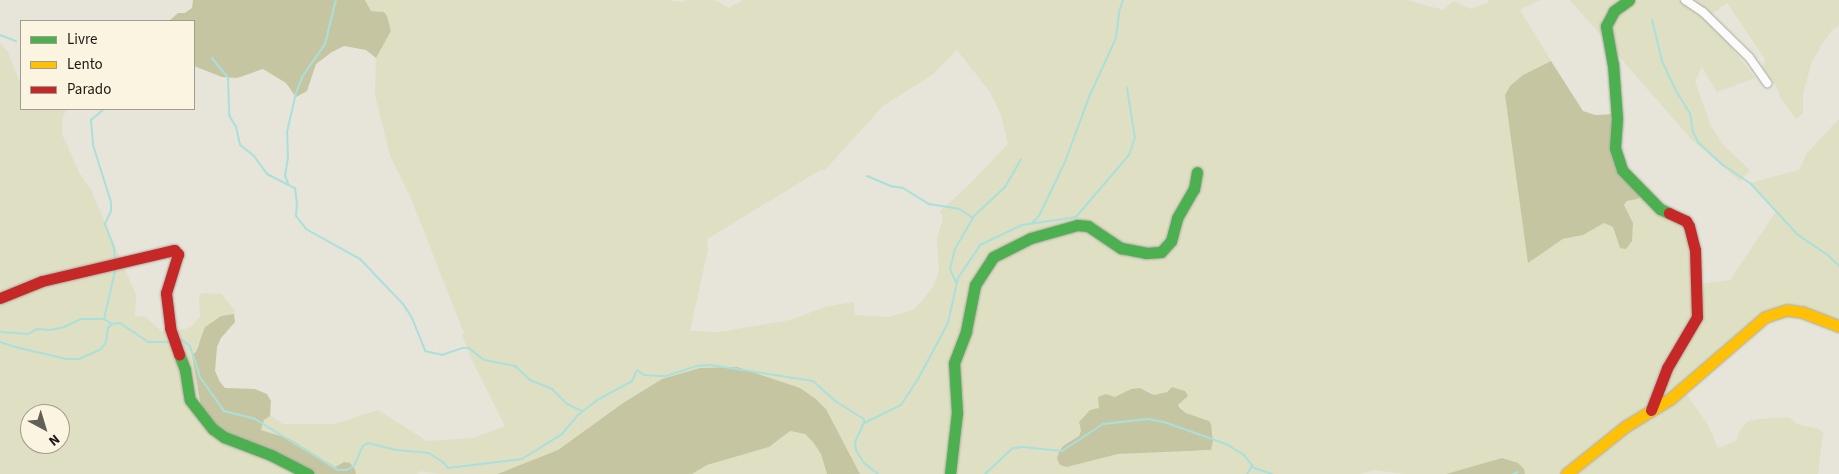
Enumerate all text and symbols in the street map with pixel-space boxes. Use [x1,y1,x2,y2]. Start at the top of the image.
legend [20,20,195,110]
text: Livre [67,29,97,50]
text: Lento [67,54,103,75]
text: Parado [67,79,111,100]
north arrow [20,404,70,454]
text: N [44,429,64,451]

